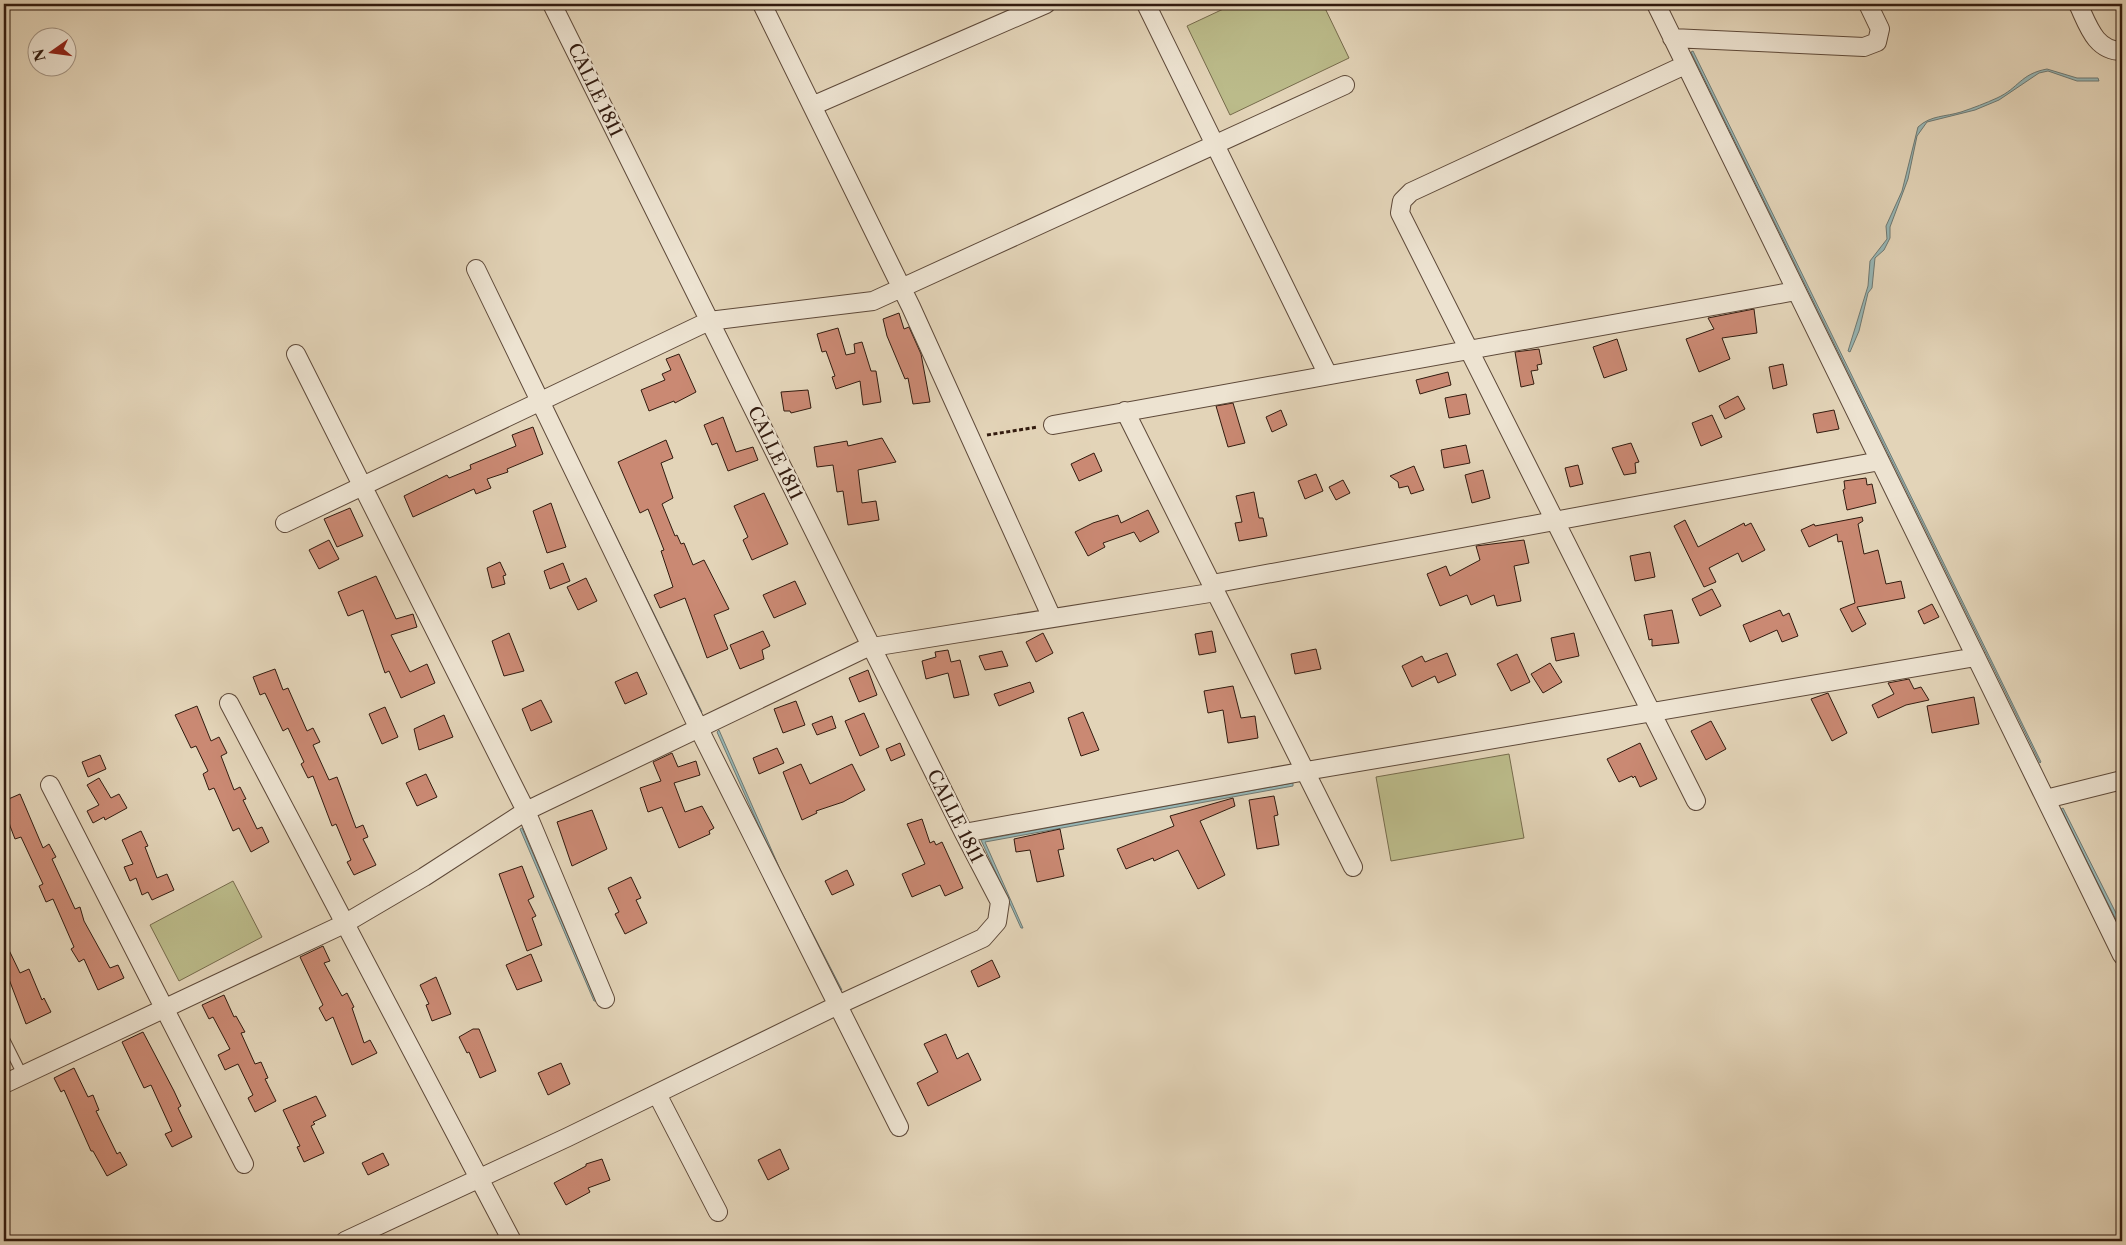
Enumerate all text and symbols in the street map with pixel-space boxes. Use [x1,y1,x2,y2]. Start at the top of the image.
north arrow [28,28,78,78]
street label: CALLE 1811 [563,40,627,141]
text: N [29,47,50,63]
street label: CALLE 1811 [743,403,807,504]
street label: CALLE 1811 [922,766,988,867]

